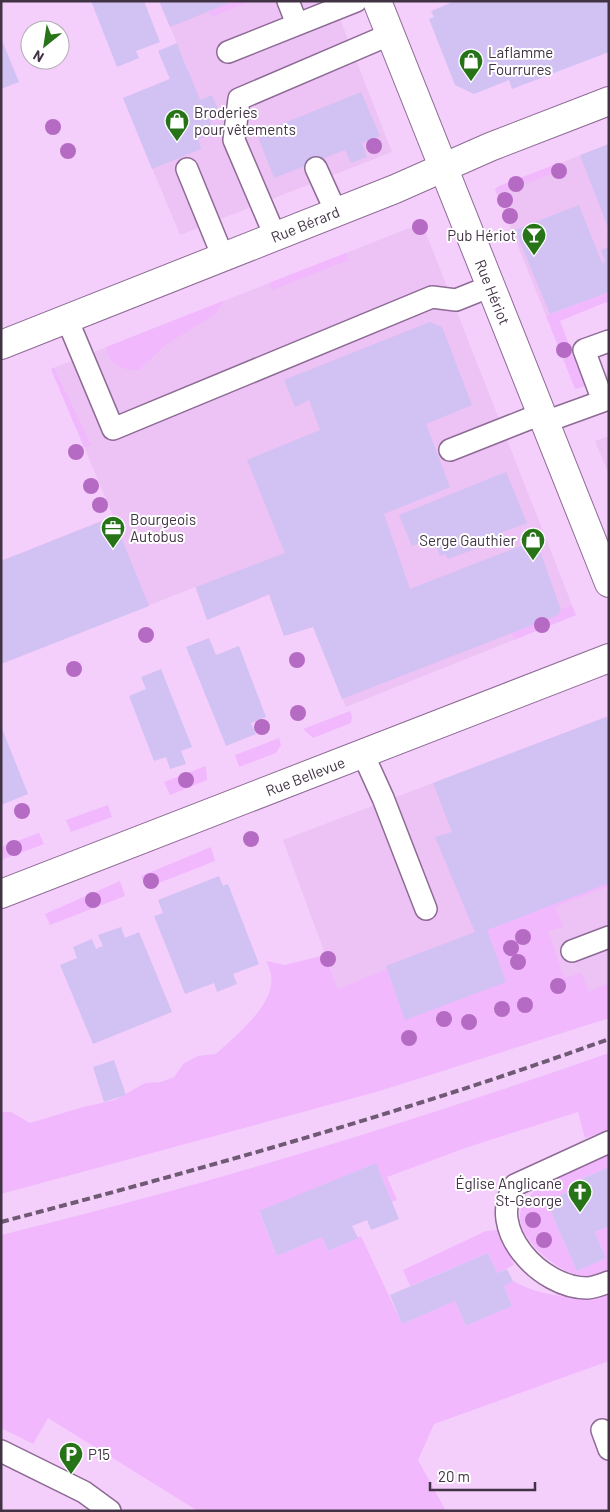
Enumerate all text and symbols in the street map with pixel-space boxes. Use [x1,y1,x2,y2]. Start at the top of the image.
north arrow [20,20,70,70]
place label: Laflamme Fourrures [488,43,553,78]
text: N [30,47,47,66]
shop icon: Laflamme Fourrures [458,48,484,82]
place label: Broderies pour vêtements [194,103,296,138]
shop icon: Broderies pour vêtements [164,108,190,142]
street label: Rue Bérard [268,202,342,246]
bar icon: Pub Hériot [521,222,547,256]
place label: Pub Hériot [447,226,516,244]
street label: Rue Hériot [472,257,514,327]
place label: Bourgeois Autobus [130,510,196,545]
office icon: Bourgeois Autobus [100,515,126,549]
shop icon: Serge Gauthier [520,527,546,561]
place label: Serge Gauthier [419,531,517,549]
street label: Rue Bellevue [263,753,347,799]
place label: Église Anglicane St-George [455,1174,562,1209]
church icon: Église Anglicane St-George [567,1179,593,1213]
parking icon: P15 [58,1441,84,1475]
place label: P15 [88,1445,110,1463]
scale bar [430,1460,535,1492]
text: 20 m [438,1467,470,1485]

